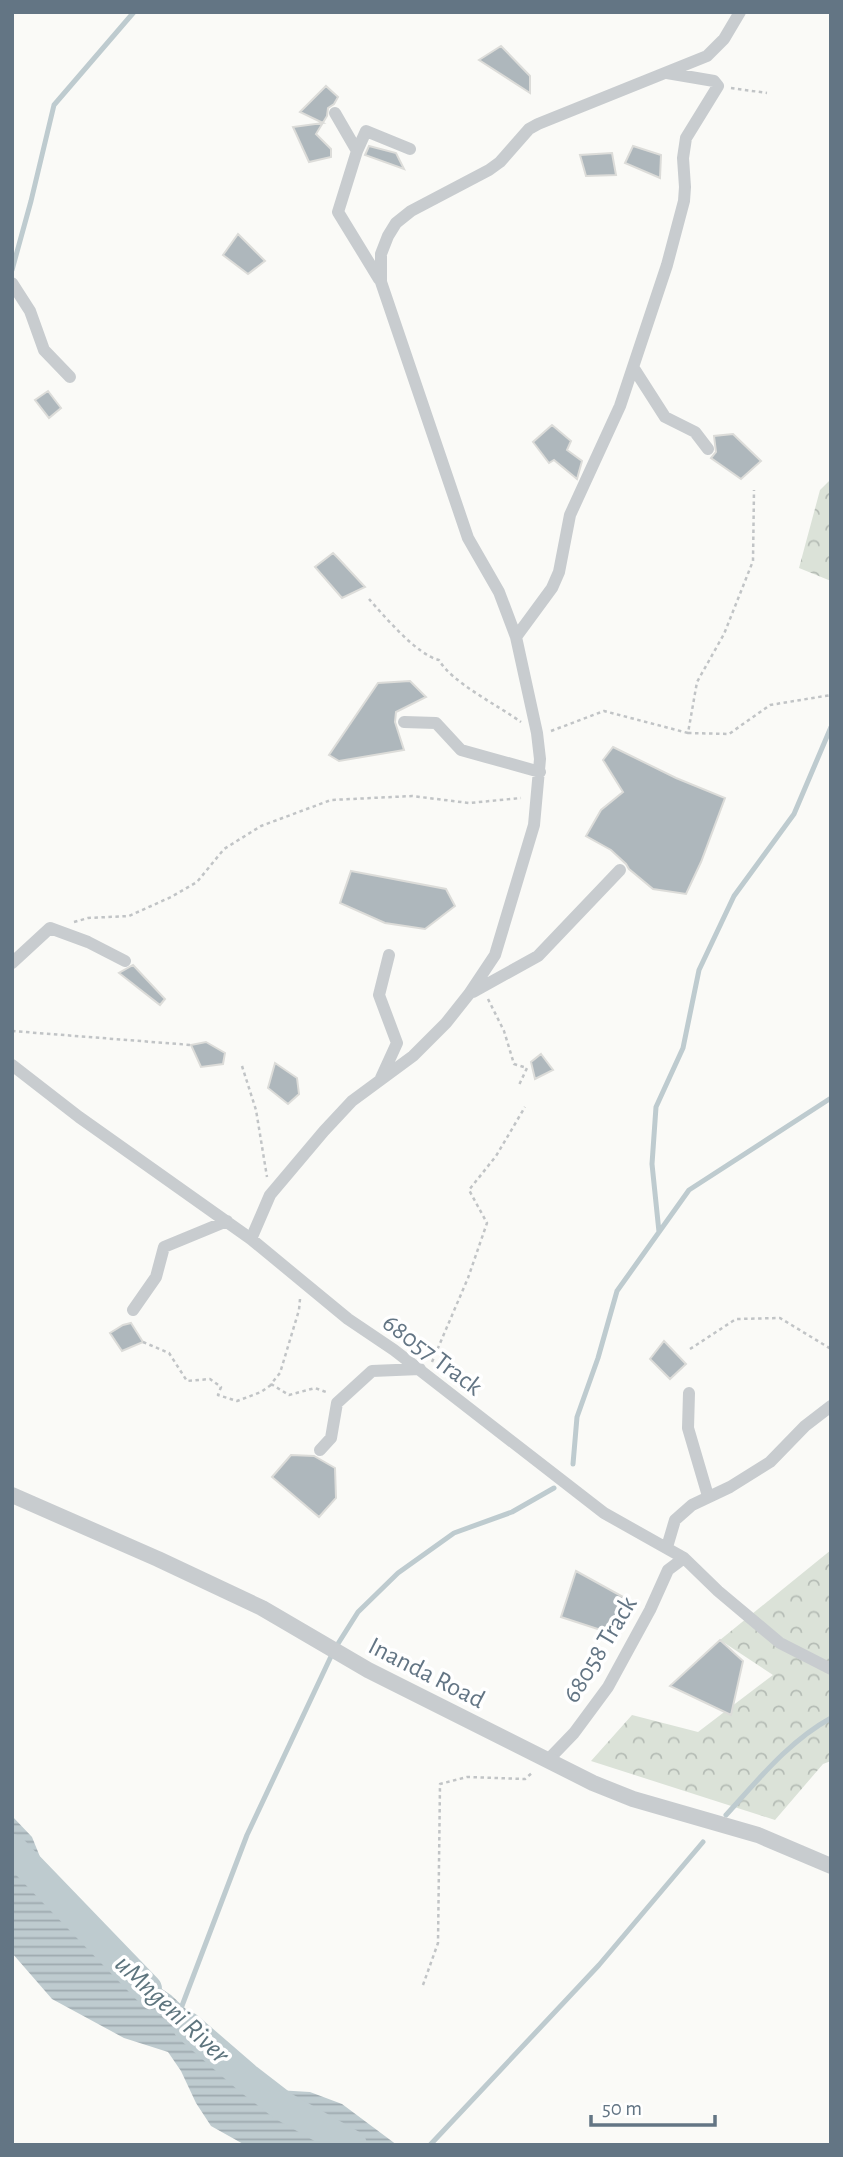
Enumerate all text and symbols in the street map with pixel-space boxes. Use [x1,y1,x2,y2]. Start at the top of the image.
street label: 68057 Track [378,1309,487,1401]
street label: 68058 Track [558,1592,642,1707]
street label: Inanda Road [364,1633,489,1713]
water label: uMngeni River [109,1950,235,2070]
scale bar [591,2084,715,2128]
text: 50 m [602,2098,642,2119]

